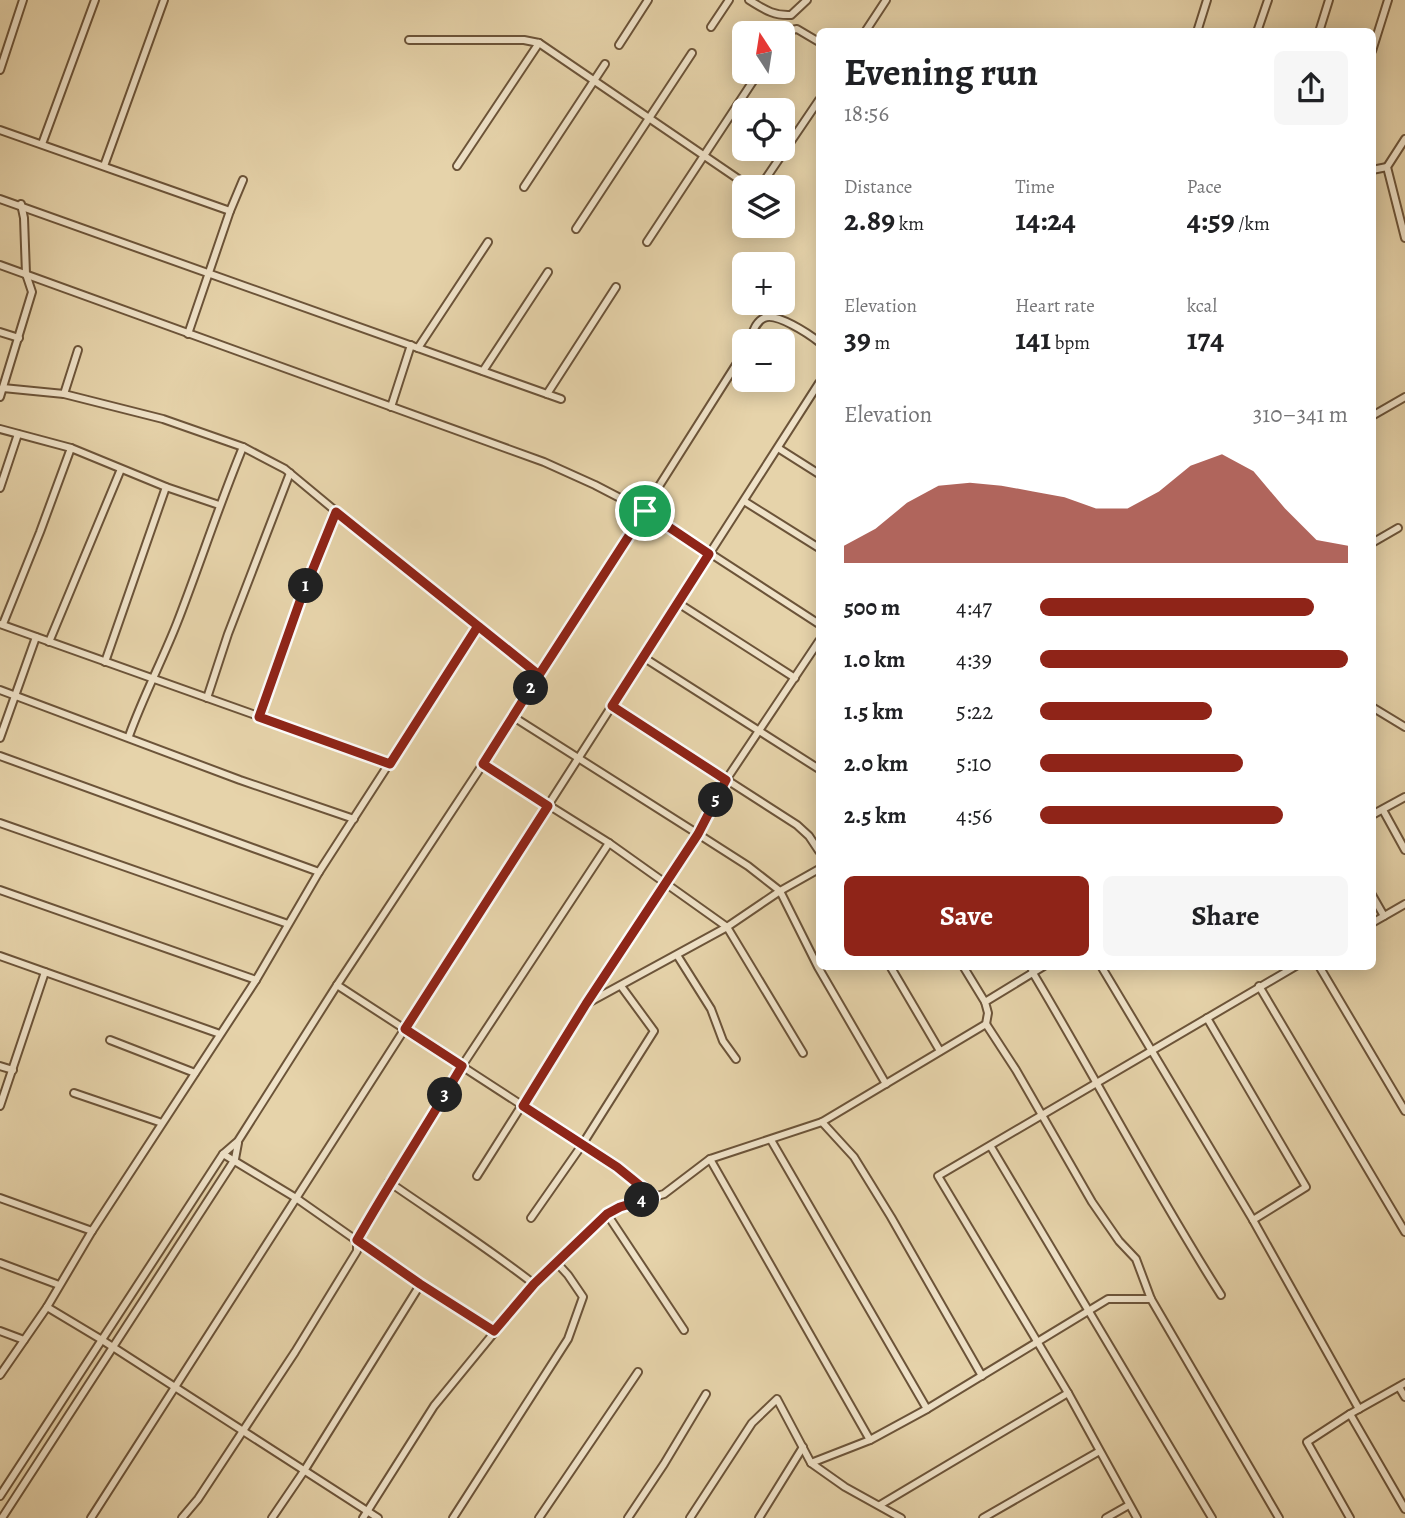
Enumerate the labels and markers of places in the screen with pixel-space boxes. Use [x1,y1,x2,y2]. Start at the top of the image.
pin [615,481,675,541]
pin: 1 [288,568,324,604]
pin: 2 [514,670,548,706]
pin: 5 [698,782,734,818]
pin: 3 [428,1078,462,1112]
pin: 4 [624,1182,660,1218]

